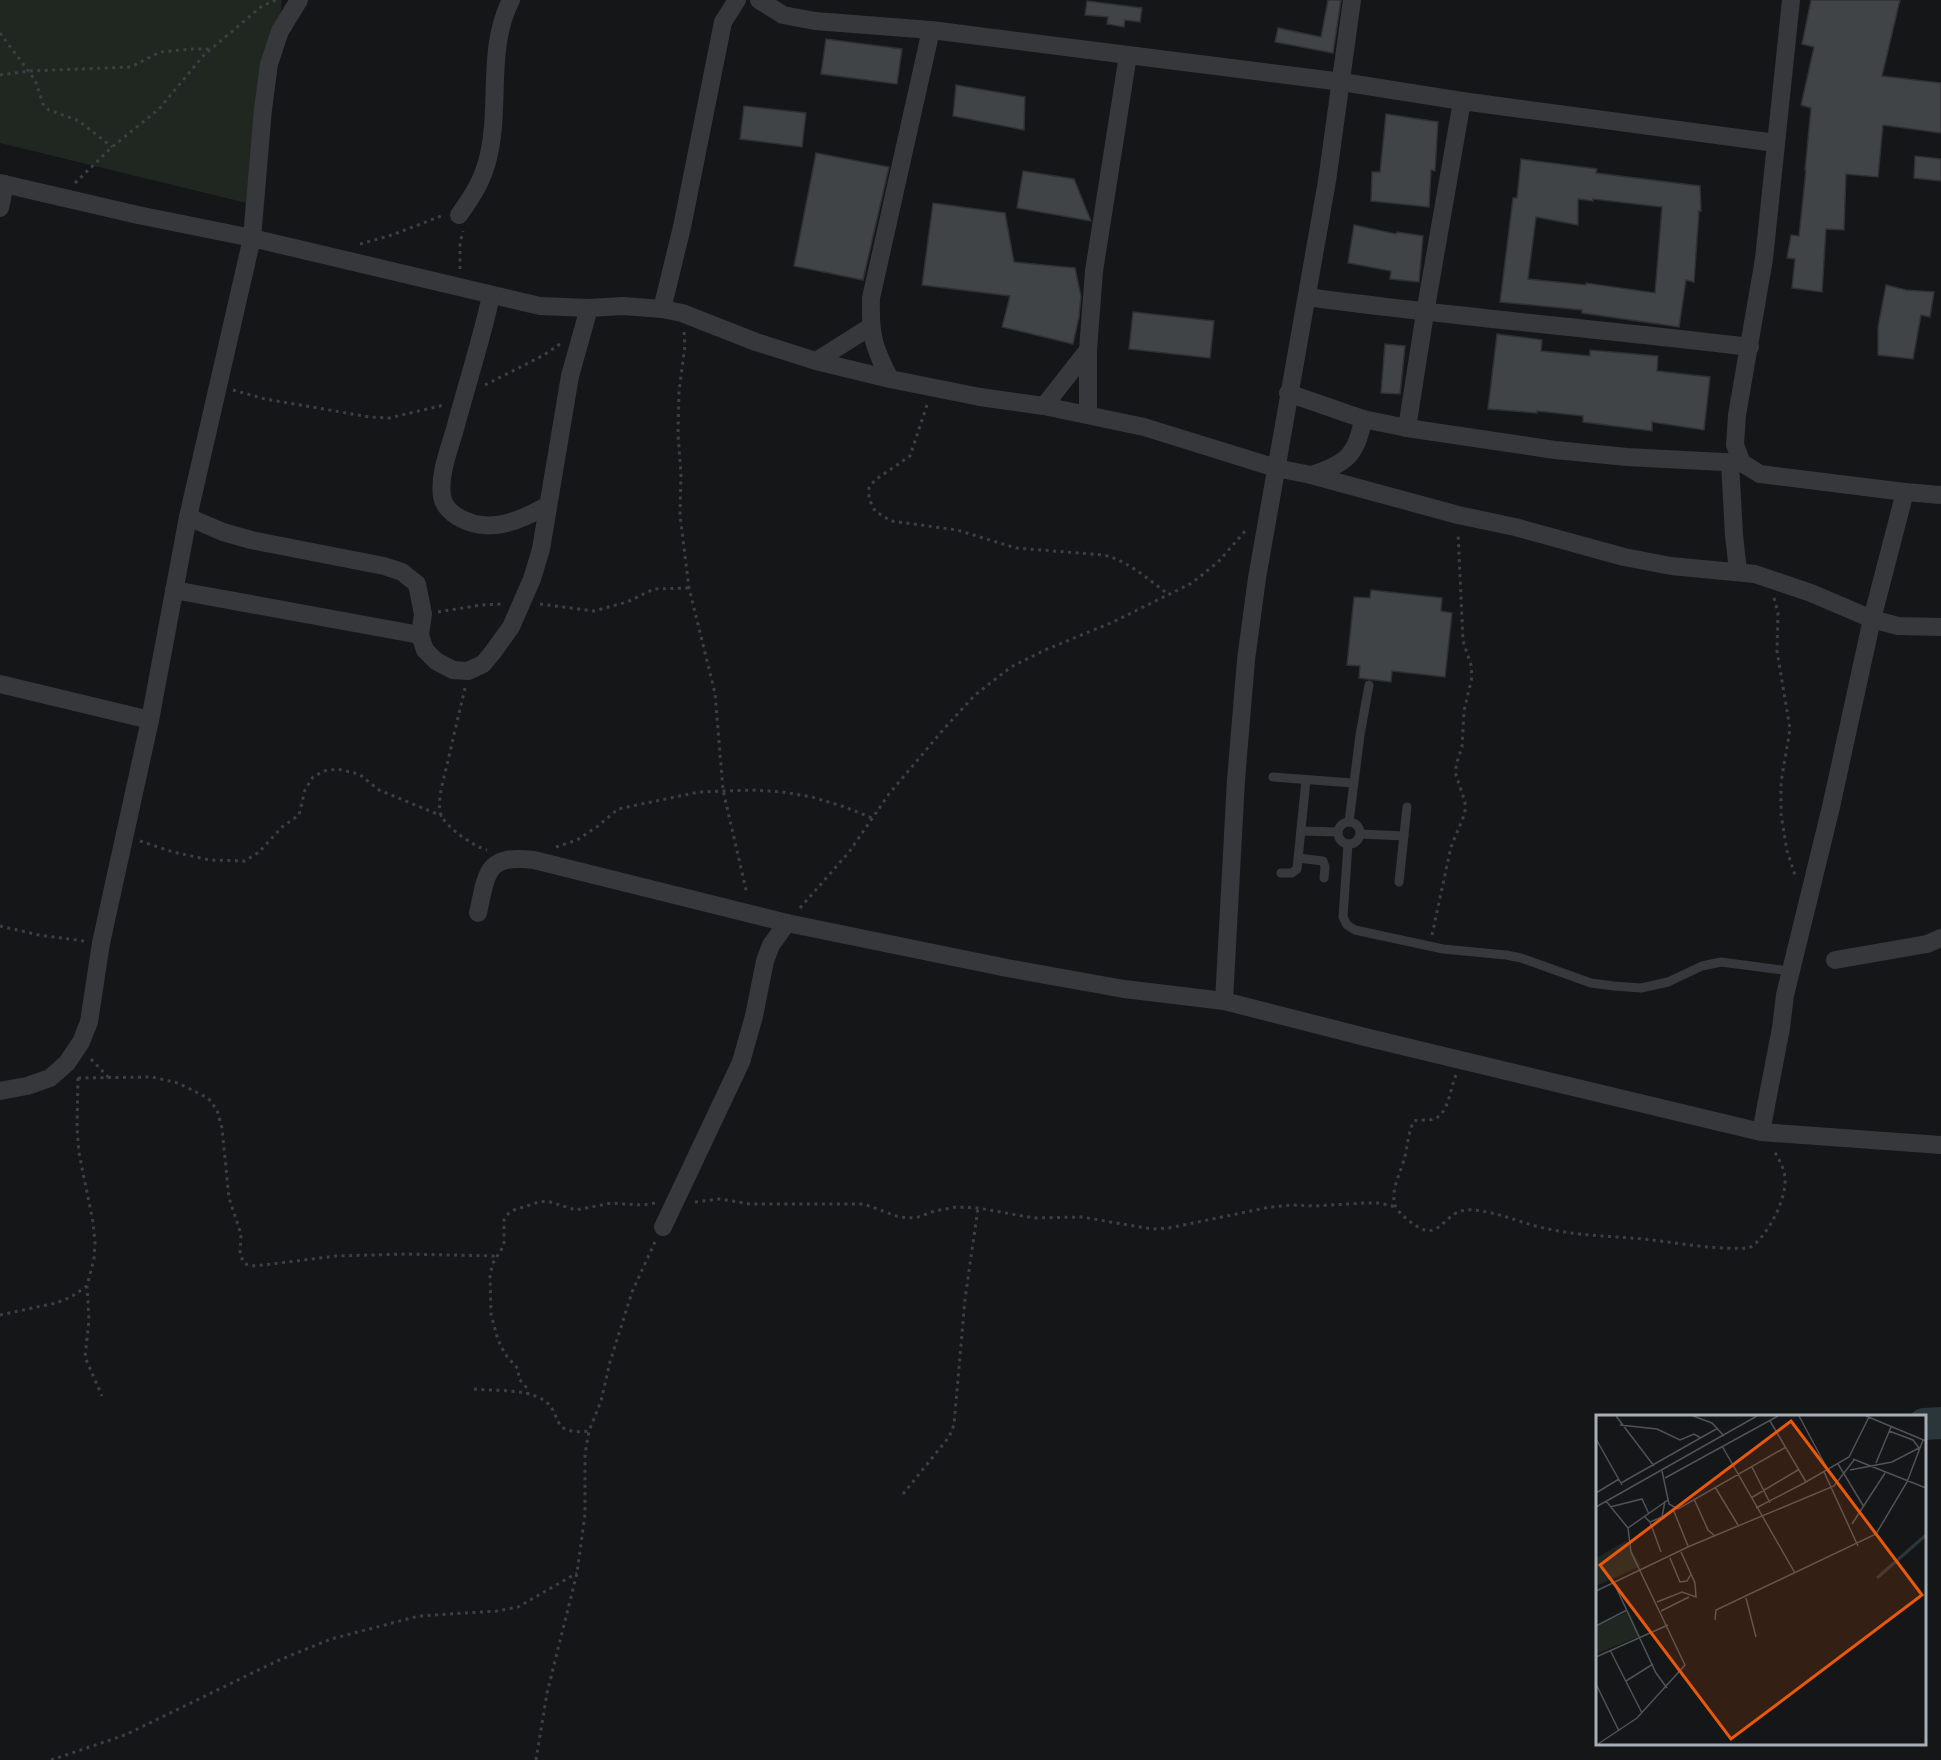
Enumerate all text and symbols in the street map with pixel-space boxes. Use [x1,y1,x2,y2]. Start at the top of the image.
inset map [1596,1415,1926,1745]

